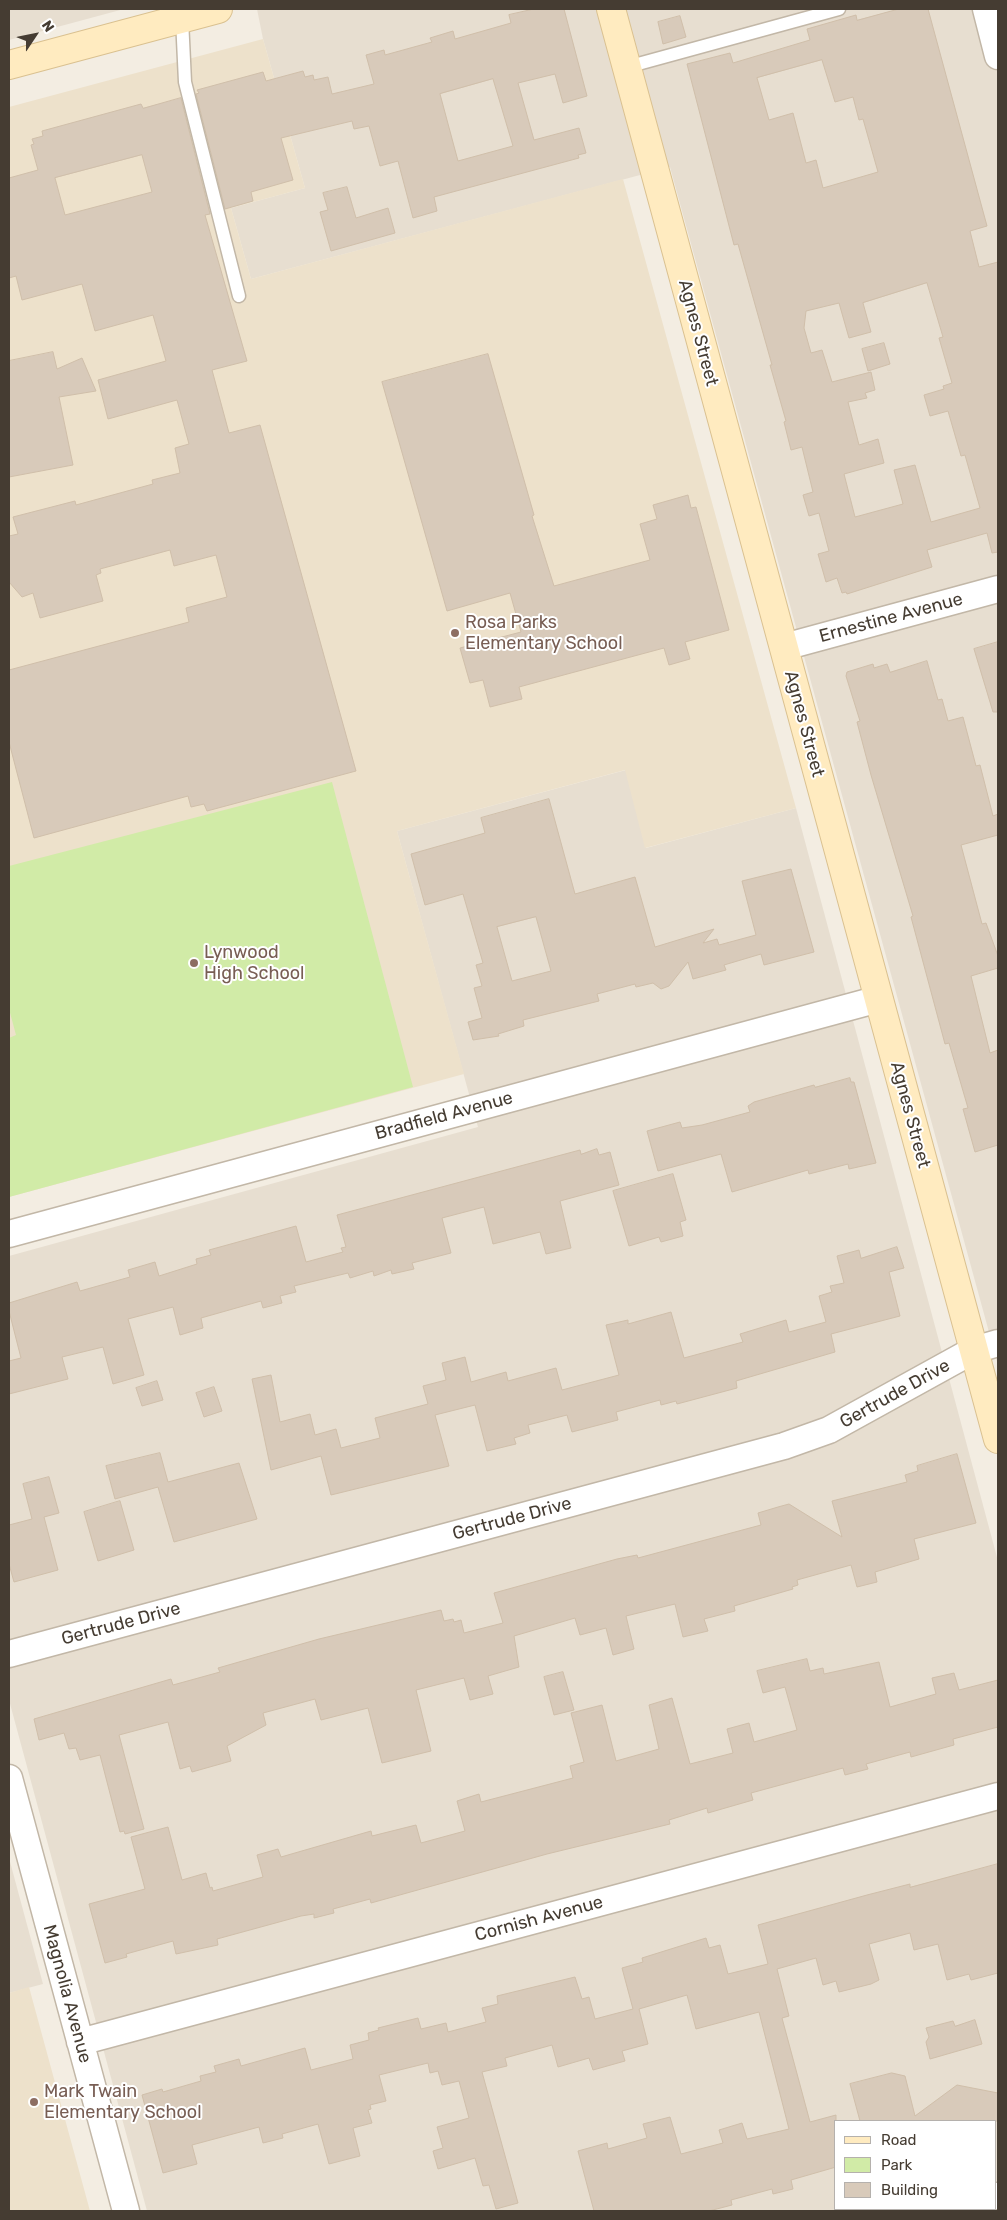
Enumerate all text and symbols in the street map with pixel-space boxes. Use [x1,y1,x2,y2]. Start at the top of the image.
north arrow [10,10,60,60]
text: N [38,17,58,35]
street label: Agnes Street [673,277,723,389]
street label: Ernestine Avenue [817,588,965,648]
place label: Rosa Parks Elementary School [465,612,623,654]
marker: Rosa Parks Elementary School [449,627,461,639]
street label: Agnes Street [779,668,829,780]
place label: Lynwood High School [204,942,304,984]
marker: Lynwood High School [188,957,200,969]
street label: Agnes Street [885,1059,935,1171]
street label: Bradfield Avenue [373,1087,515,1145]
street label: Gertrude Drive [836,1355,954,1433]
street label: Gertrude Drive [450,1493,574,1545]
street label: Gertrude Drive [59,1598,183,1650]
street label: Cornish Avenue [472,1891,606,1947]
street label: Magnolia Avenue [38,1922,96,2066]
place label: Mark Twain Elementary School [44,2081,202,2124]
marker: Mark Twain Elementary School [28,2096,40,2108]
legend [834,2120,997,2210]
text: Road [881,2131,917,2149]
text: Park [881,2156,912,2174]
text: Building [881,2181,938,2199]

